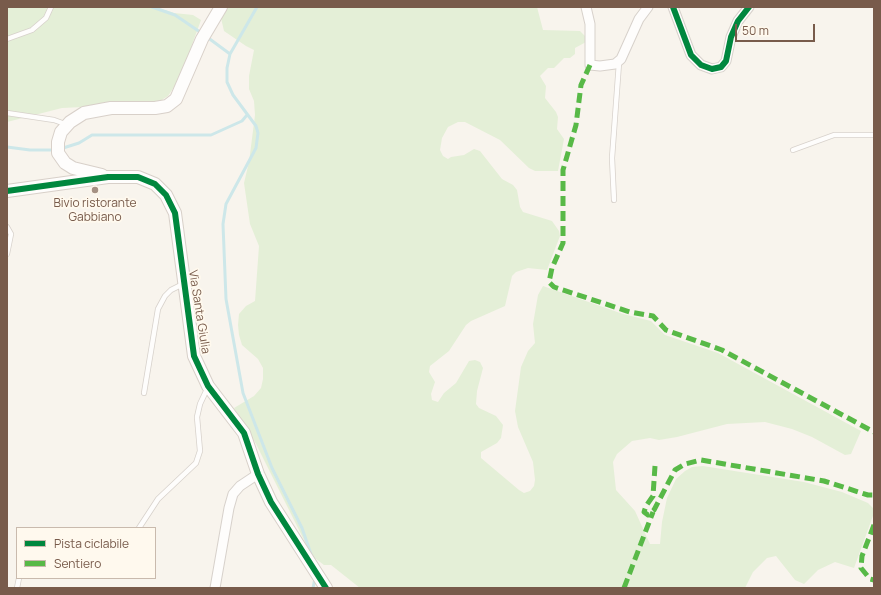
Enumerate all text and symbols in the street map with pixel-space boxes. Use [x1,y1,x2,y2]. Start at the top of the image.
scale bar [737,16,817,42]
text: 50 m [742,22,769,39]
marker: Bivio ristorante Gabbiano [90,185,100,195]
place label: Bivio ristorante Gabbiano [53,197,137,225]
street label: Via Santa Giulia [185,269,213,355]
legend [16,527,156,579]
text: Pista ciclabile [54,535,129,552]
text: Sentiero [54,555,101,572]

